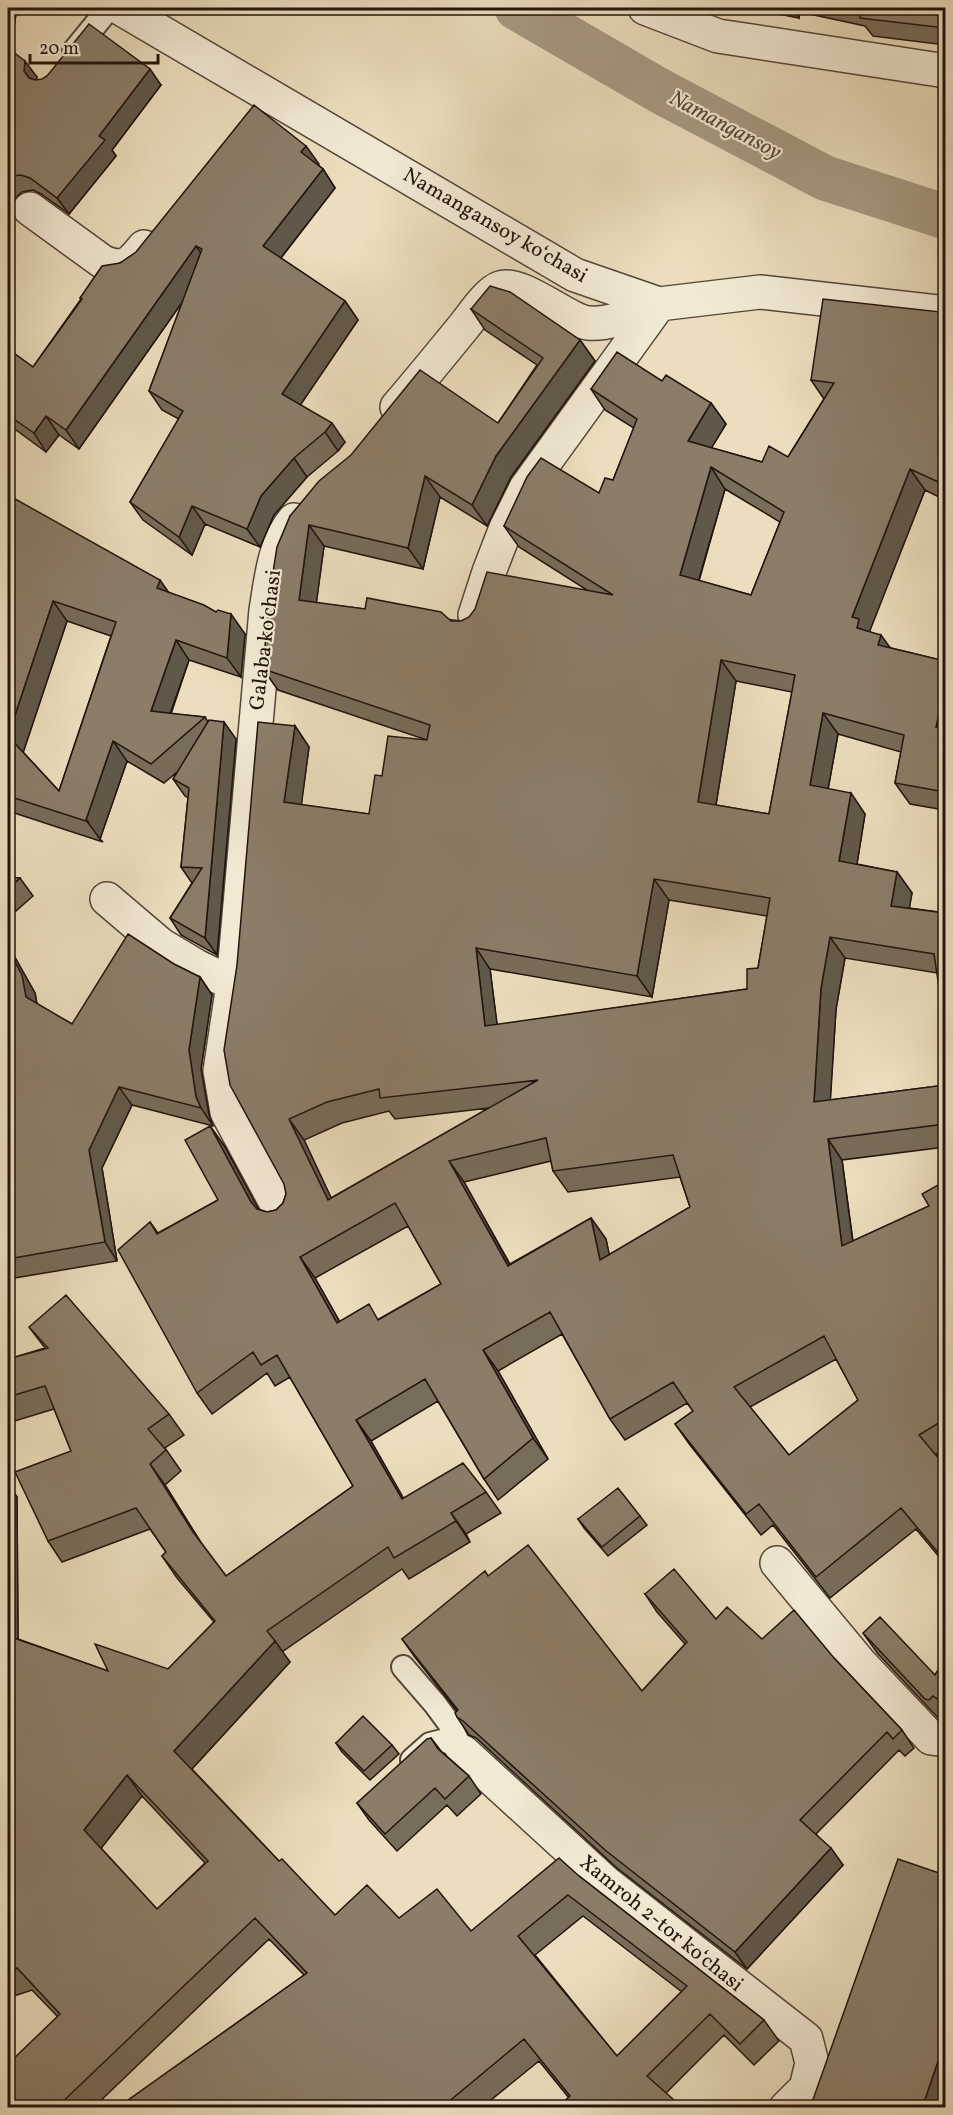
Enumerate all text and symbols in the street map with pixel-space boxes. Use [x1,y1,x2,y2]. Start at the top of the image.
scale bar [30,27,158,65]
text: 20 m [39,37,79,62]
water label: Namangansoy [663,83,787,169]
street label: Namangansoy koʻchasi [397,161,593,291]
street label: Galaba koʻchasi [243,568,289,712]
street label: Xamroh 2-tor koʻchasi [573,1849,749,1999]

